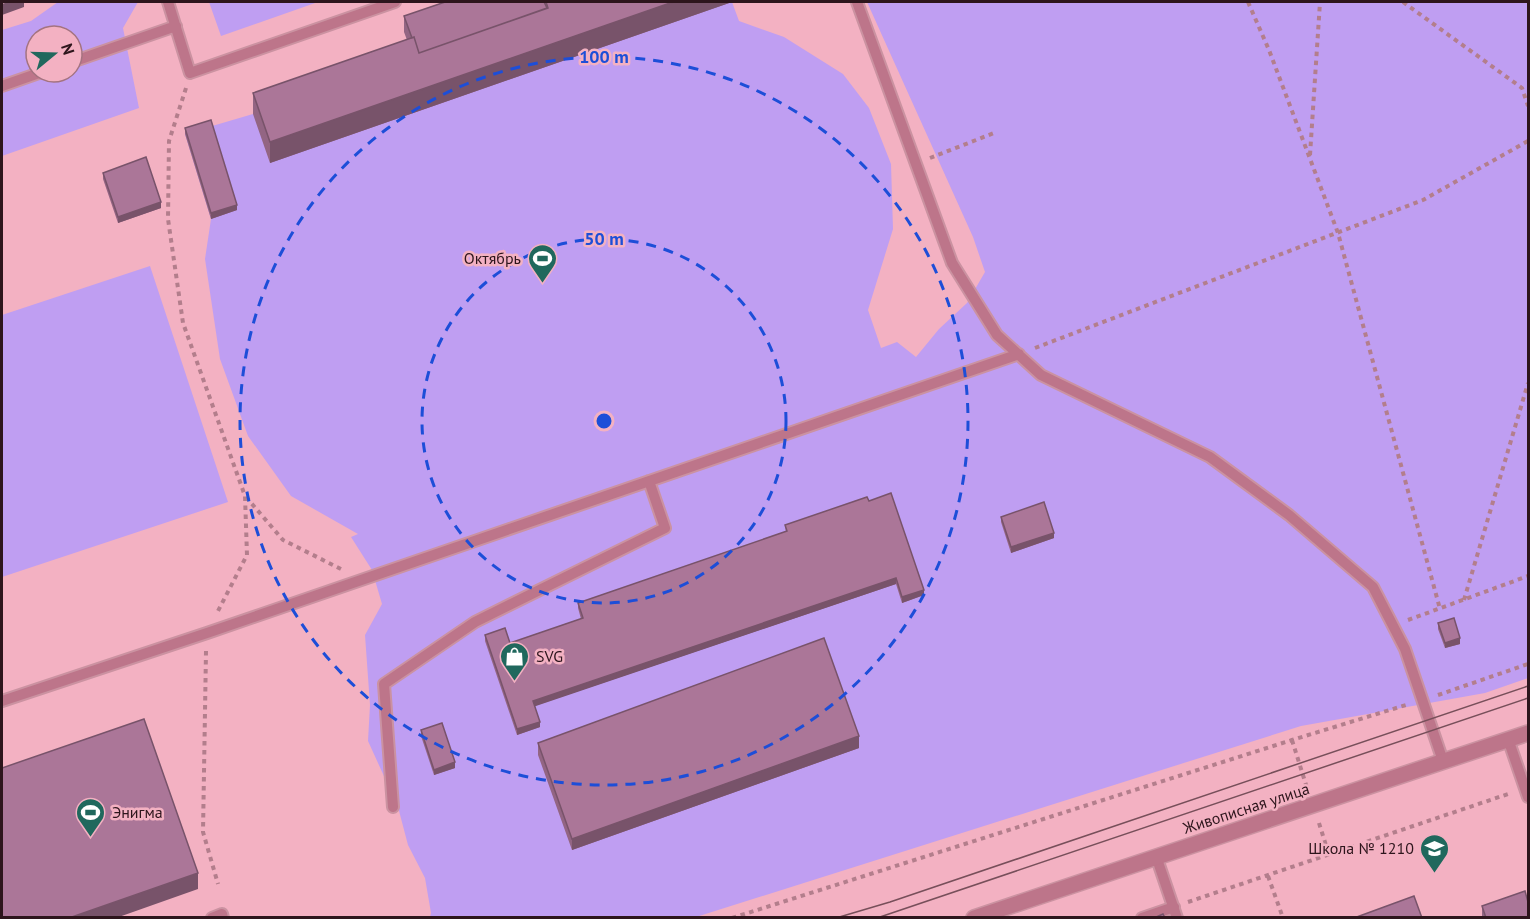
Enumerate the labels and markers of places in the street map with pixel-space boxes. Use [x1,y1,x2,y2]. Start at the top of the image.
sports icon: Октябрь [526,242,558,284]
place label: Октябрь [464,248,521,268]
centre of rings [594,411,614,431]
shop icon: SVG [499,640,531,682]
place label: SVG [536,646,563,666]
sports icon: Энигма [75,796,107,838]
place label: Энигма [112,802,163,822]
school or university icon: Школа № 1210 [1419,832,1451,874]
place label: Школа № 1210 [1308,838,1414,858]

